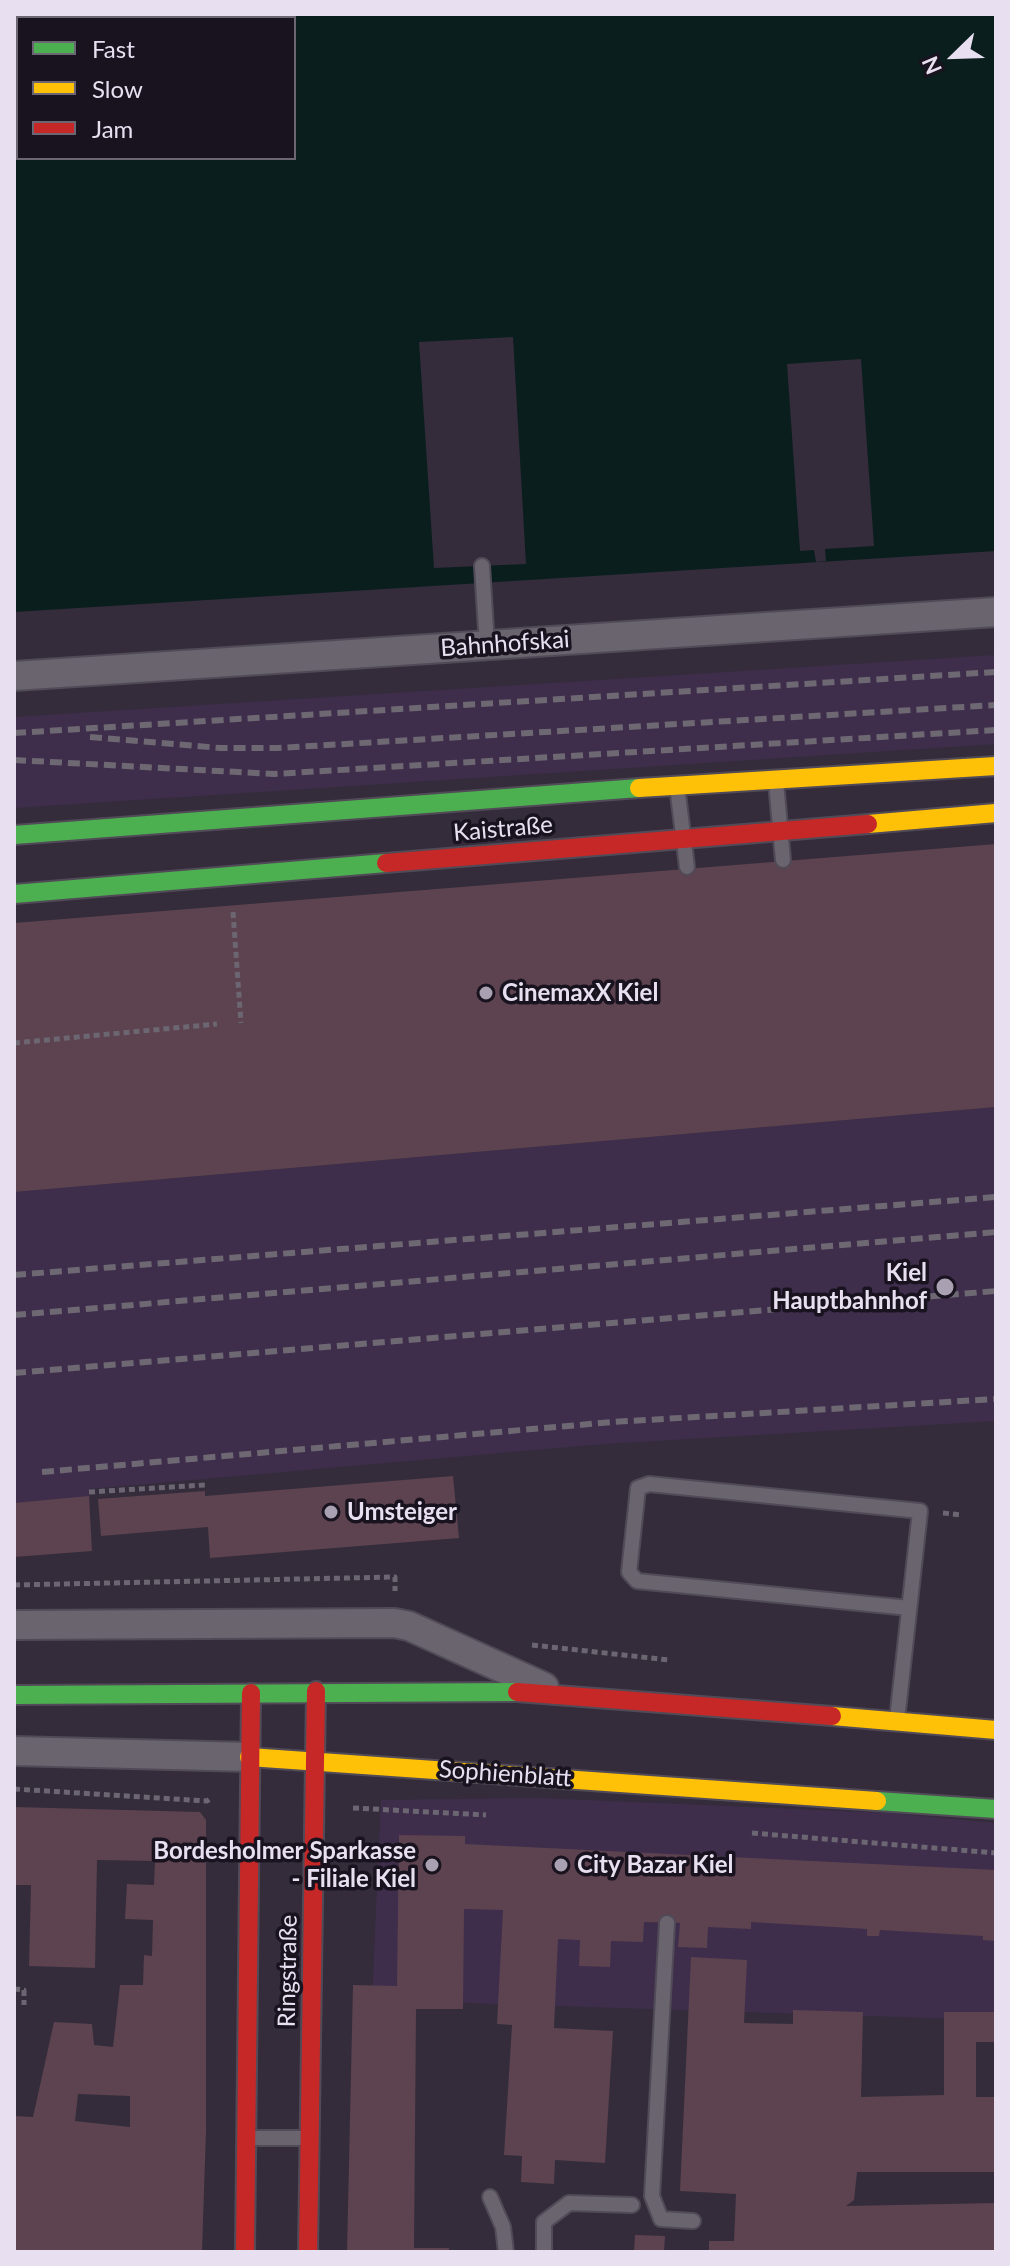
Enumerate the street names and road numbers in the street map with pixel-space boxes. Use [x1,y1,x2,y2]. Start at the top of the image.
street label: Bahnhofskai [439,625,571,663]
street label: Kaistraße [452,810,554,848]
street label: Sophienblatt [438,1755,572,1793]
street label: Ringstraße [273,1914,303,2028]

